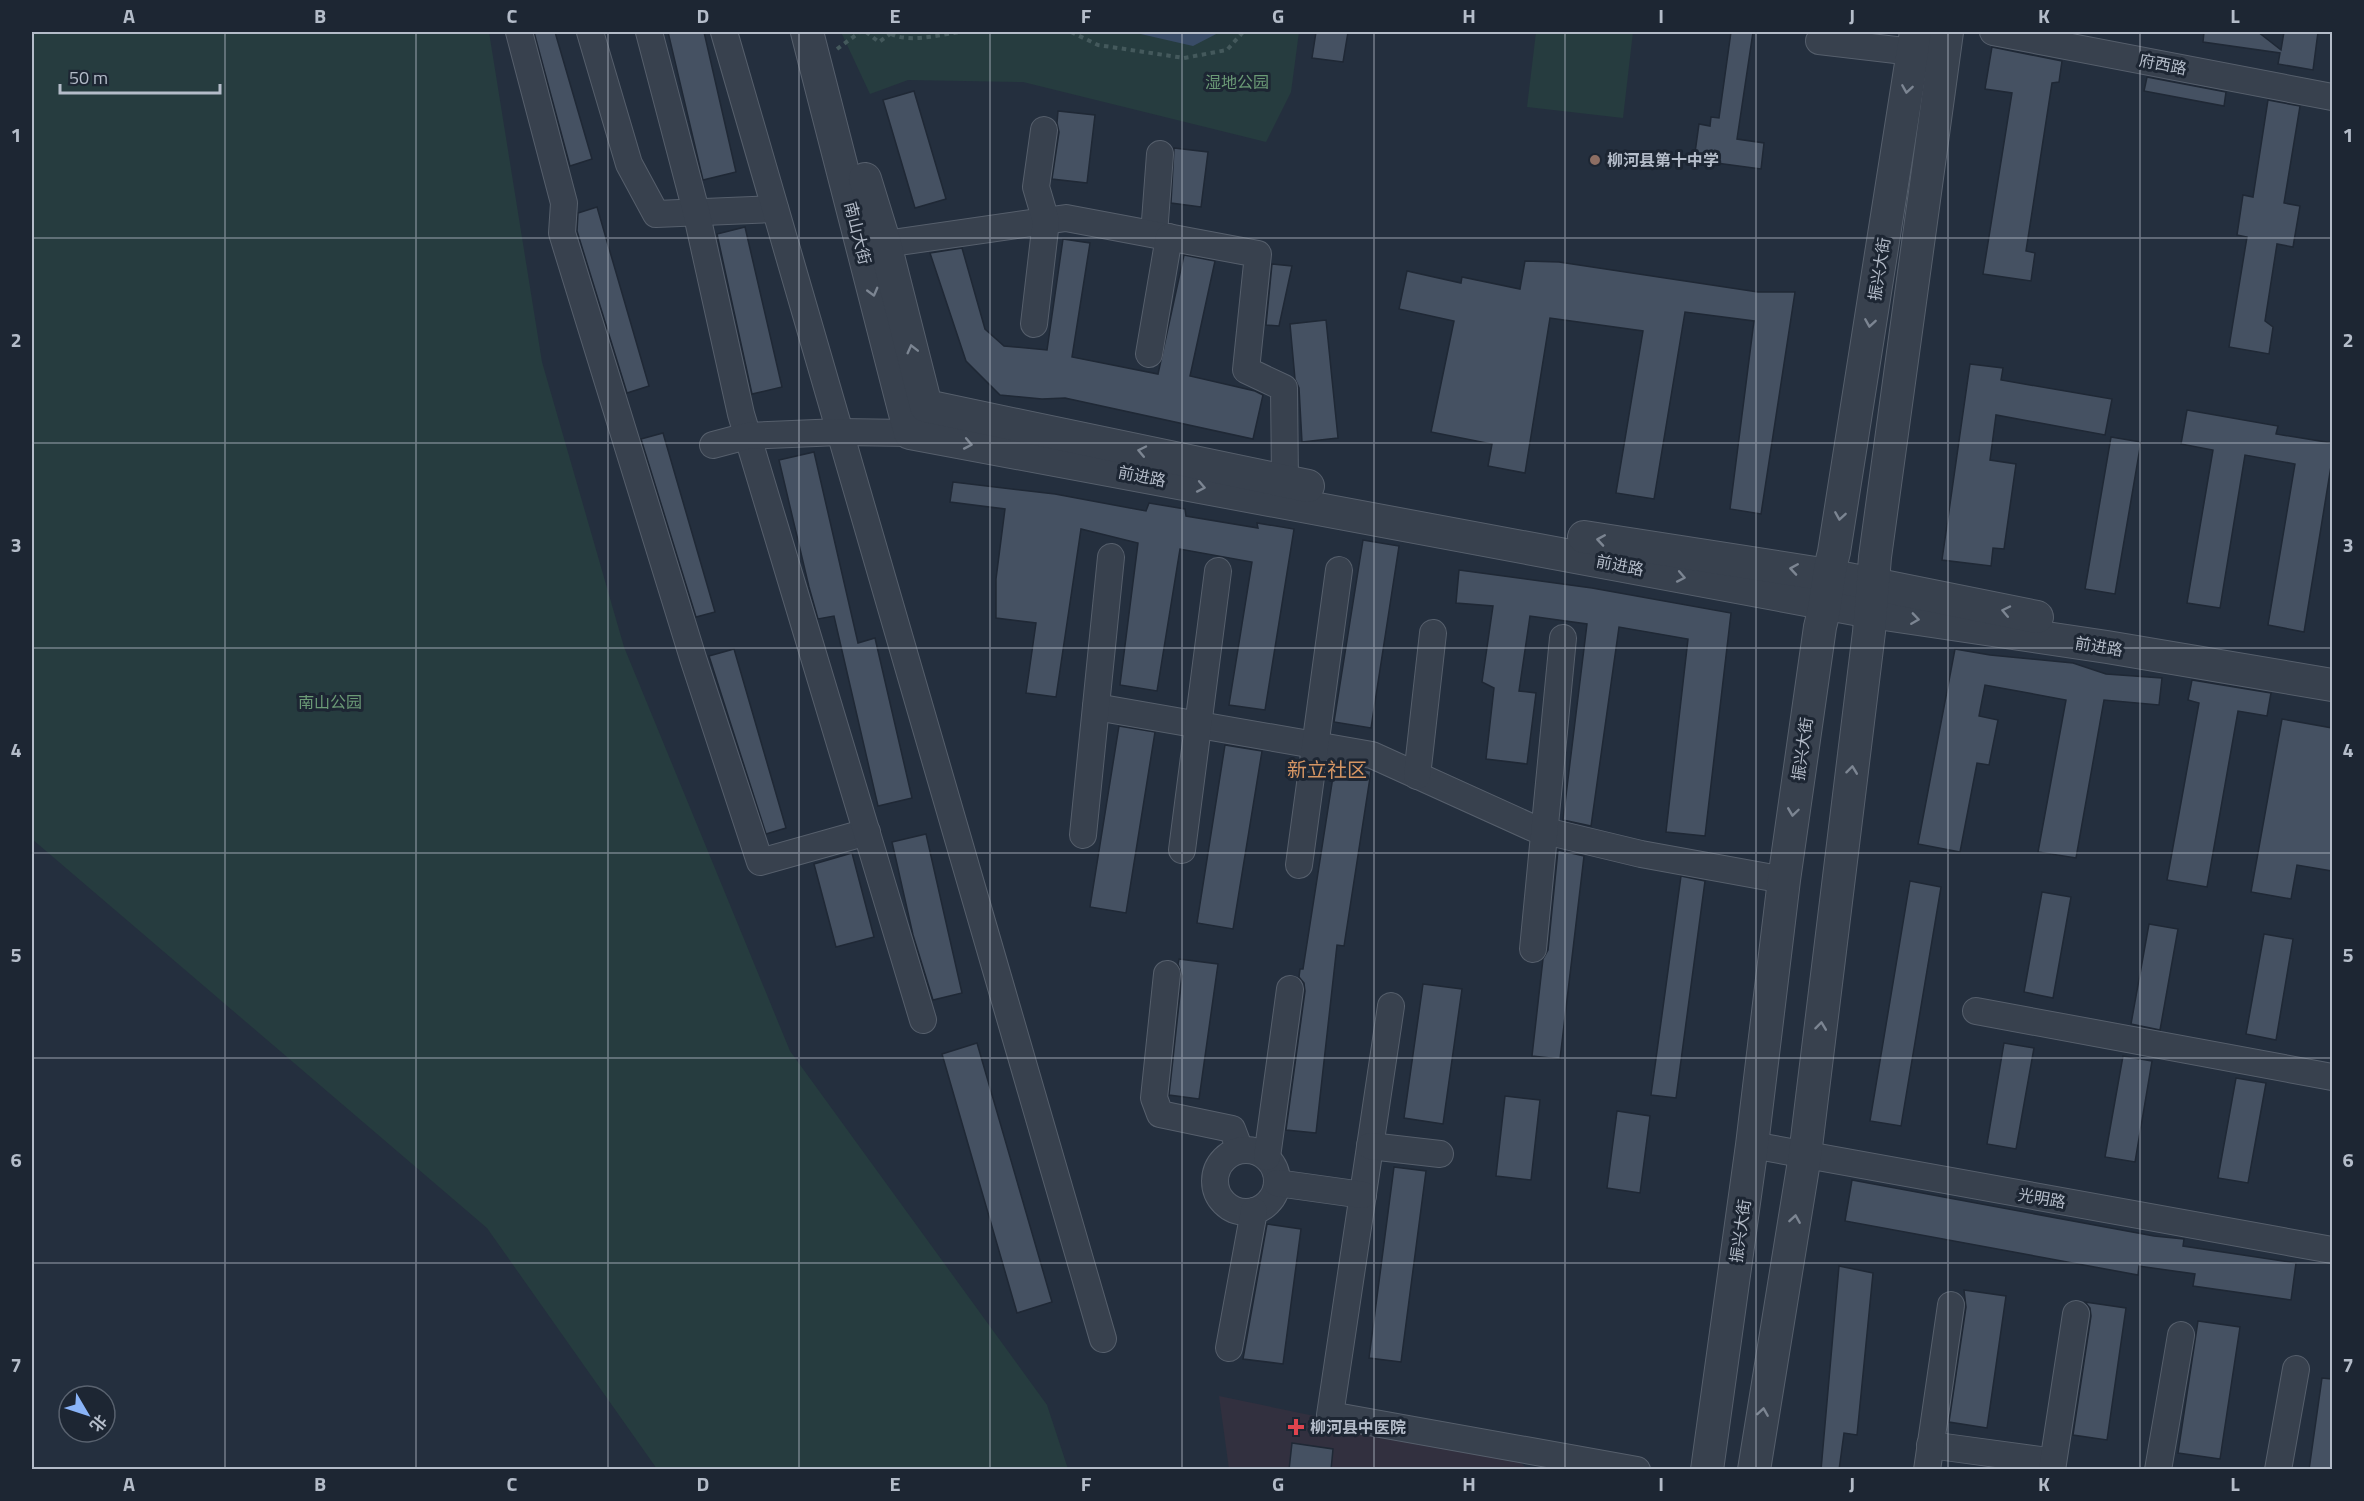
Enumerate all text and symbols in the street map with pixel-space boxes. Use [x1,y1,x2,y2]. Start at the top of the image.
text: A [123,0,135,31]
text: B [314,0,326,31]
text: C [507,0,518,31]
text: D [697,0,709,31]
text: E [889,0,901,31]
text: F [1081,0,1092,31]
text: G [1272,0,1284,31]
text: H [1462,0,1476,31]
text: I [1658,0,1664,31]
text: J [1849,0,1855,31]
text: K [2038,0,2050,31]
text: L [2230,0,2240,31]
street label: 府西路 [2137,48,2189,80]
scale bar [60,57,220,95]
text: 50 m [69,64,108,91]
park label: 湿地公园 [1205,70,1269,94]
one-way arrow [1901,84,1914,94]
text: 1 [10,119,22,150]
text: 1 [2342,119,2354,150]
place label: 柳河县第十中学 [1607,148,1719,172]
marker: 柳河县第十中学 [1588,153,1602,167]
street label: 南山大街 [839,199,877,267]
street label: 振兴大街 [1862,236,1896,302]
one-way arrow [866,286,879,296]
one-way arrow [1864,318,1877,328]
text: 2 [10,324,22,355]
text: 2 [2342,324,2354,355]
one-way arrow [906,345,919,355]
one-way arrow [962,437,972,450]
one-way arrow [1137,445,1147,458]
street label: 前进路 [1116,460,1168,492]
one-way arrow [1195,480,1205,493]
one-way arrow [1834,511,1846,521]
text: 3 [10,529,22,560]
text: 3 [2342,529,2354,560]
one-way arrow [1597,535,1606,547]
street label: 前进路 [1594,549,1646,581]
one-way arrow [1790,564,1799,576]
one-way arrow [1677,570,1686,582]
one-way arrow [2001,605,2011,618]
one-way arrow [1910,613,1919,625]
street label: 前进路 [2073,630,2125,662]
park label: 南山公园 [298,690,362,714]
street label: 振兴大街 [1786,716,1818,782]
text: 4 [10,734,22,765]
text: 4 [2342,734,2354,765]
district label: 新立社区 [1287,754,1367,785]
one-way arrow [1846,765,1858,775]
one-way arrow [1788,807,1800,816]
text: 5 [10,939,22,970]
text: 5 [2342,939,2354,970]
one-way arrow [1814,1022,1827,1031]
text: 6 [10,1144,22,1175]
text: 6 [2342,1144,2354,1175]
street label: 光明路 [2016,1182,2068,1214]
street label: 振兴大街 [1724,1198,1756,1264]
one-way arrow [1788,1215,1800,1224]
text: 7 [10,1349,22,1380]
text: 7 [2342,1349,2354,1380]
north arrow [57,1384,117,1444]
one-way arrow [1757,1407,1769,1416]
text: 北 [84,1410,113,1437]
place label: 柳河县中医院 [1310,1415,1406,1439]
marker: 柳河县中医院 [1287,1418,1305,1436]
text: A [123,1468,135,1499]
text: B [314,1468,326,1499]
text: C [507,1468,518,1499]
text: D [697,1468,709,1499]
text: E [889,1468,901,1499]
text: F [1081,1468,1092,1499]
text: G [1272,1468,1284,1499]
text: H [1462,1468,1476,1499]
text: I [1658,1468,1664,1499]
text: J [1849,1468,1855,1499]
text: K [2038,1468,2050,1499]
text: L [2230,1468,2240,1499]

